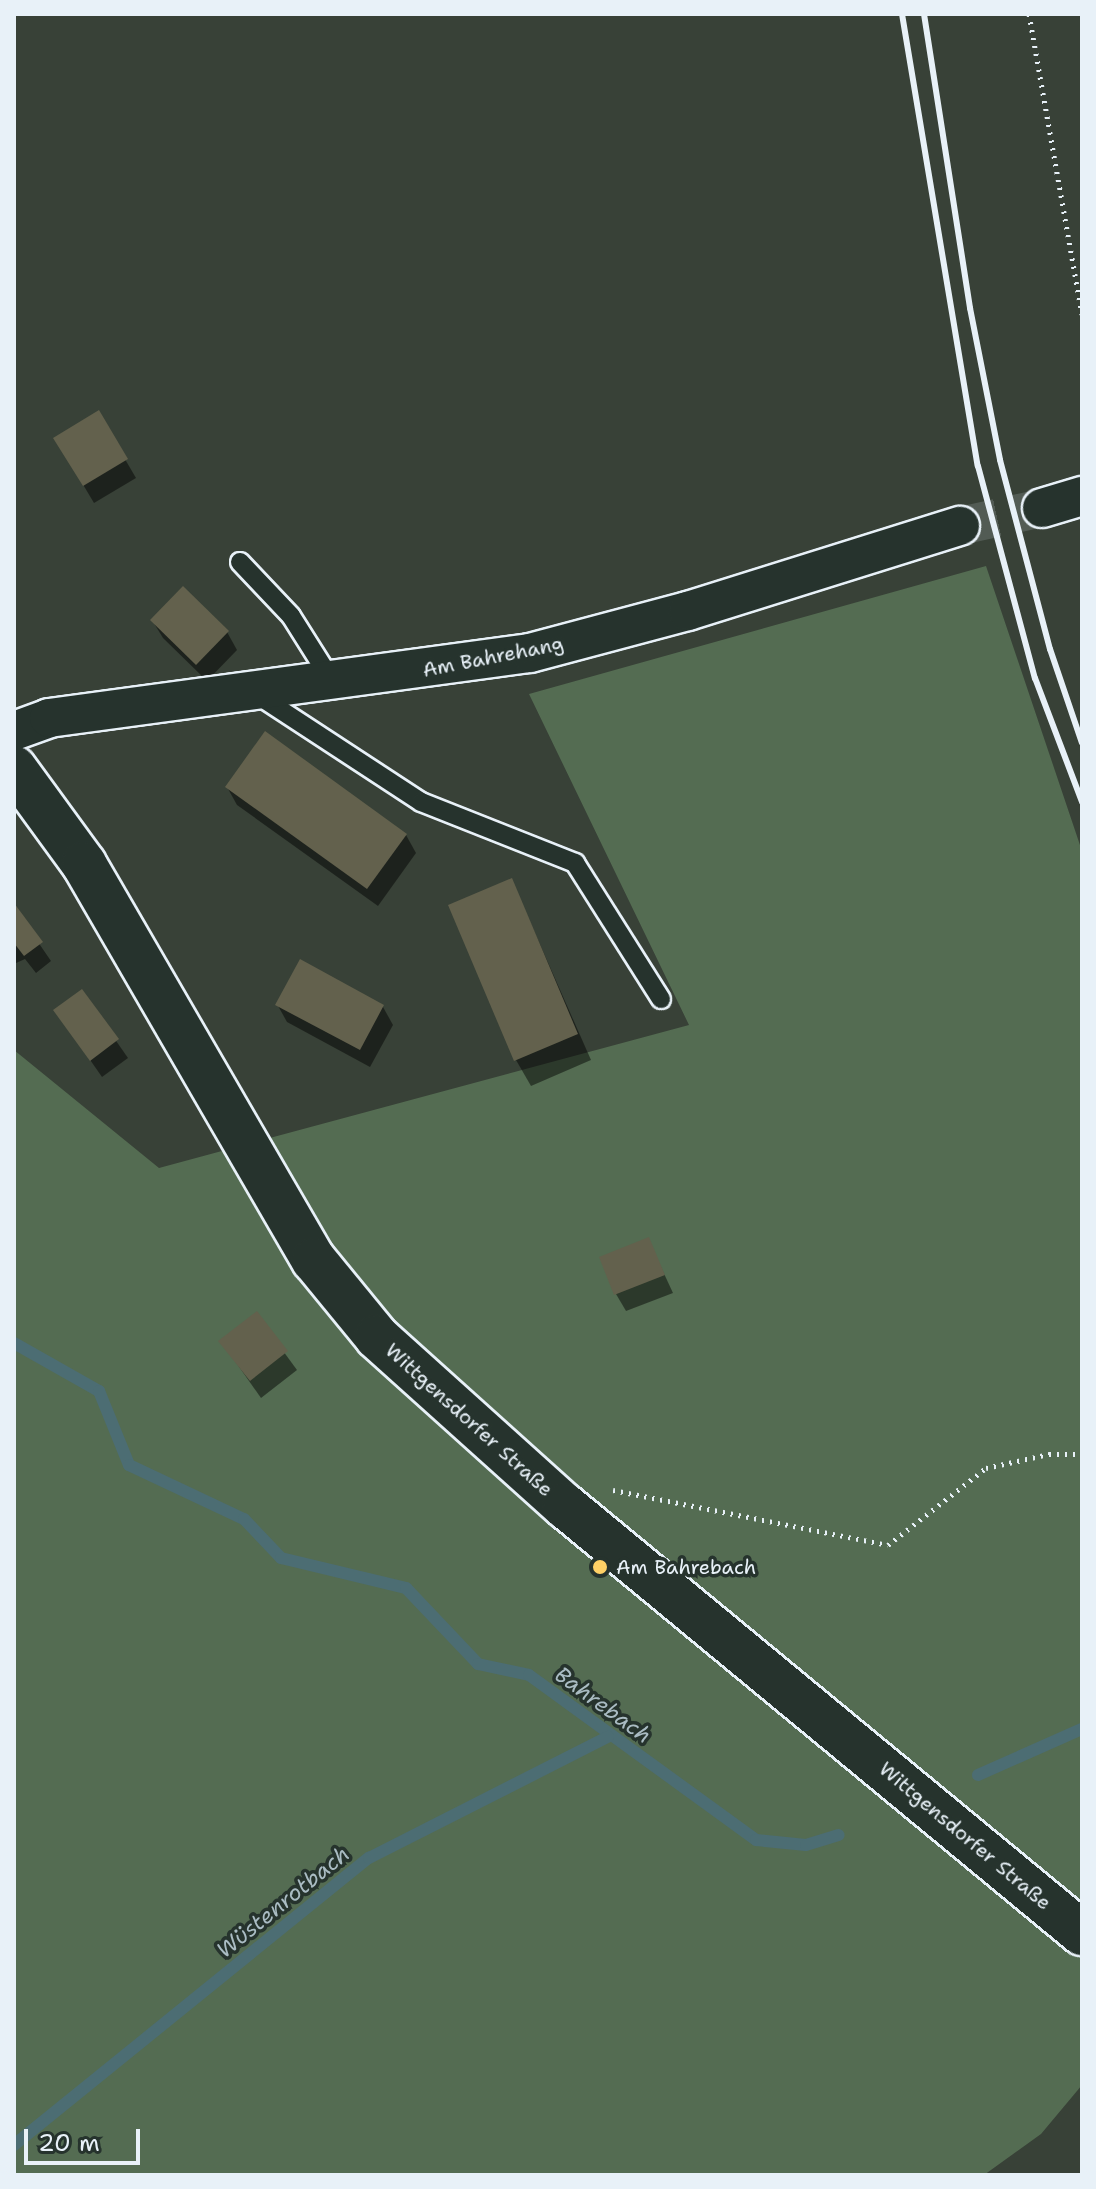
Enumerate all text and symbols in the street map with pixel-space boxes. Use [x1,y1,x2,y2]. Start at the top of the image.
street label: Am Bahrehang [421,632,565,682]
street label: Wittgensdorfer Straße [380,1338,558,1502]
place label: Am Bahrebach [616,1555,756,1579]
marker: Am Bahrebach [591,1558,609,1576]
water label: Bahrebach [549,1661,657,1749]
street label: Wittgensdorfer Straße [874,1757,1056,1915]
water label: Wüstenrotbach [211,1840,355,1964]
scale bar [28,2113,144,2163]
text: 20 m [38,2127,100,2159]

